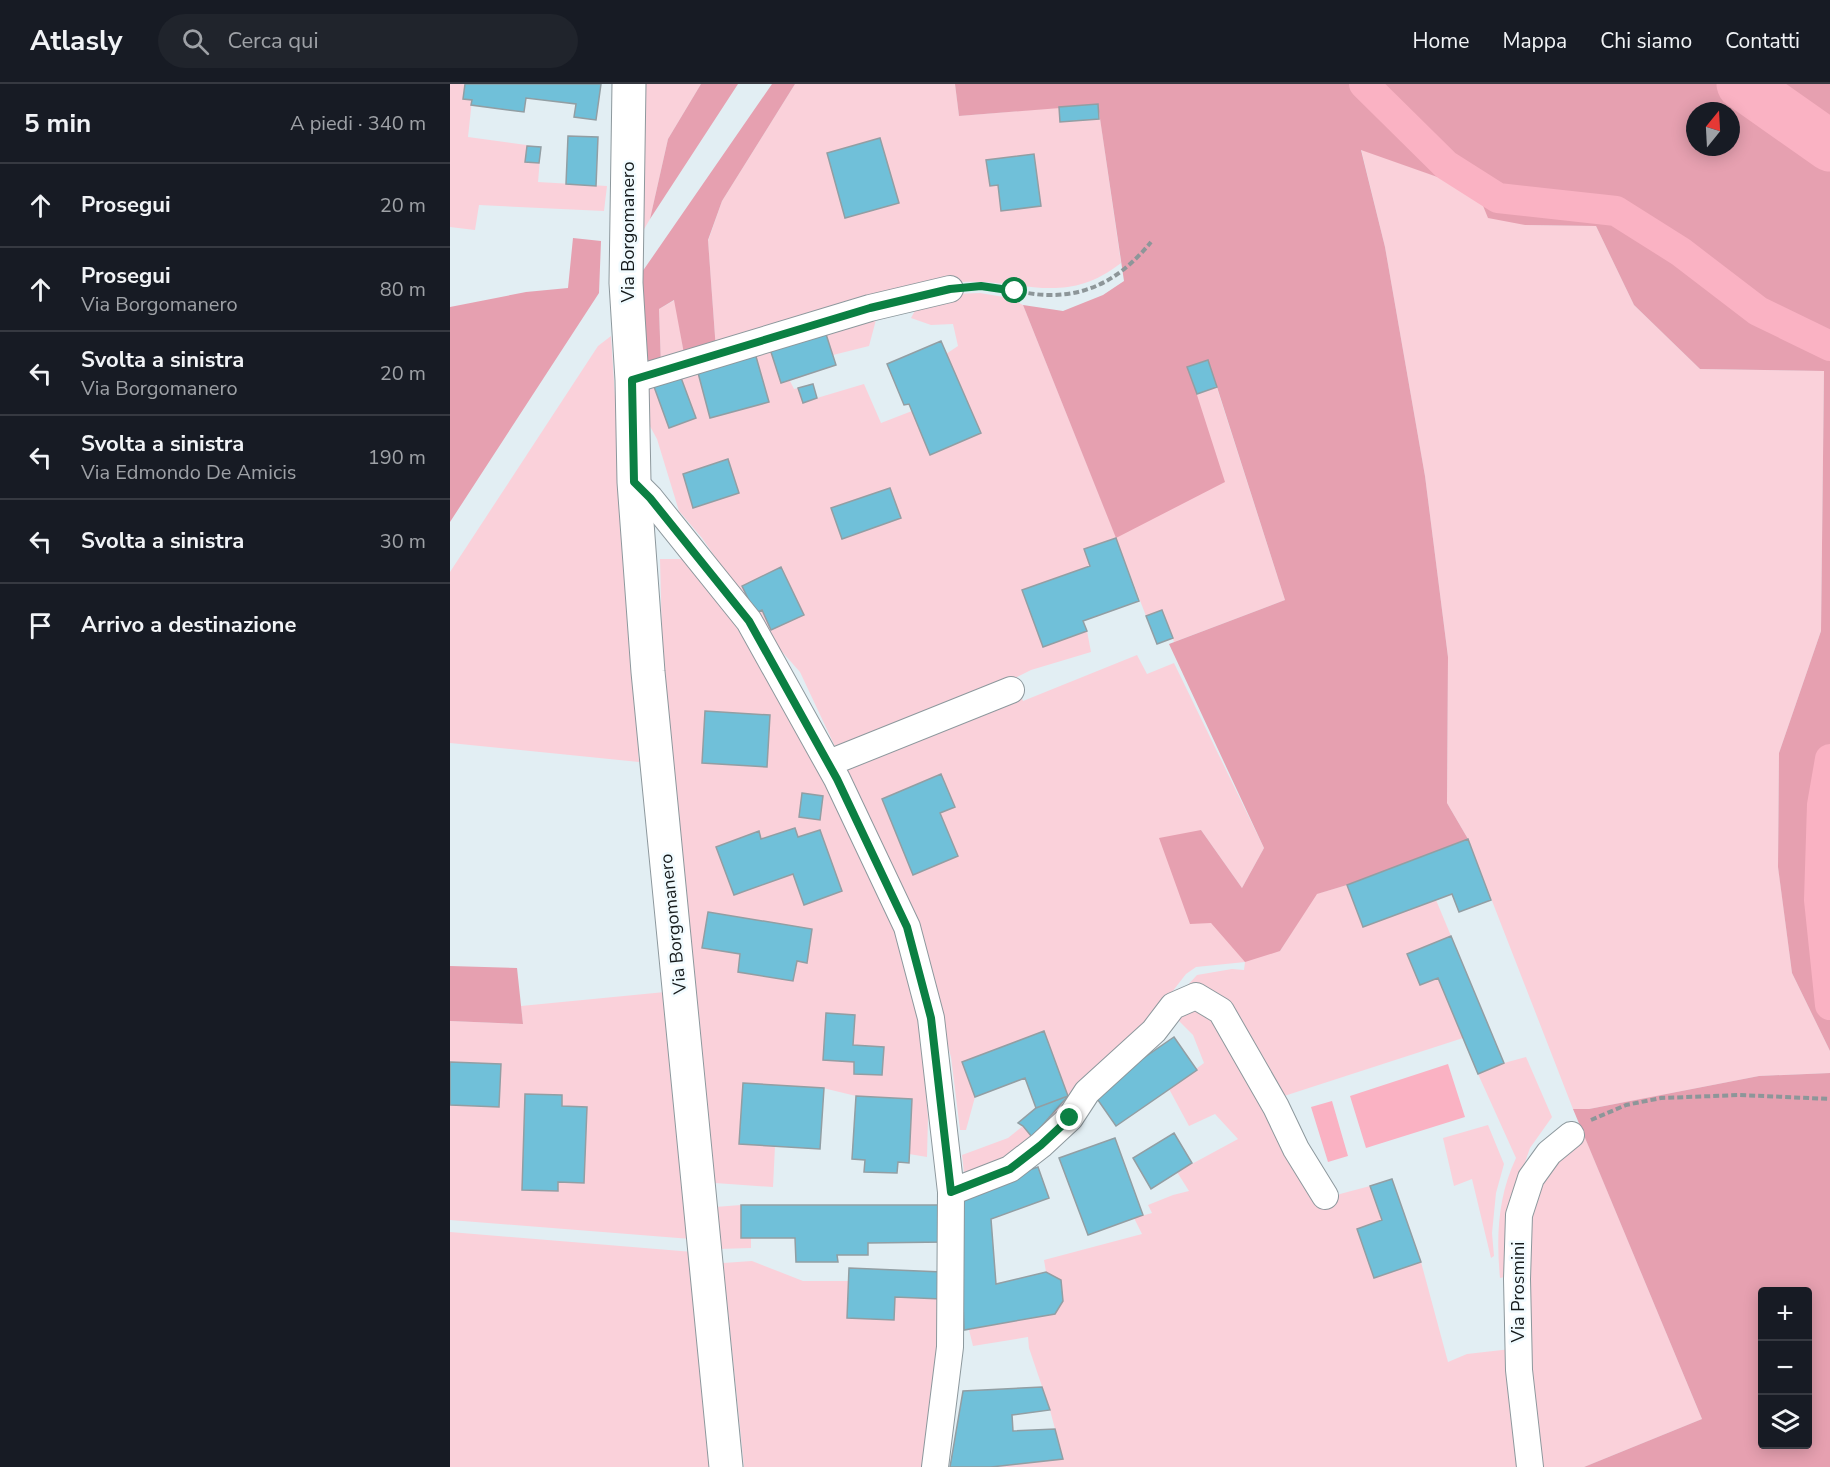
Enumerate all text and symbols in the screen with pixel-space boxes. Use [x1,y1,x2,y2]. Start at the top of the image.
search box [158,14,578,68]
text: Atlasly [30,22,122,60]
icon: search [179,25,212,58]
text: Cerca qui [227,26,319,56]
text: Home [1413,27,1469,55]
text: Mappa [1502,27,1567,55]
text: Chi siamo [1600,27,1692,55]
text: Contatti [1725,27,1800,55]
north arrow [1686,102,1740,156]
text: 5 min [24,106,91,141]
text: A piedi · 340 m [290,110,426,137]
street label: Via Borgomanero [616,162,640,303]
icon: ahead [24,189,57,222]
text: Prosegui [81,190,171,220]
text: 20 m [380,192,426,219]
text: Prosegui [81,261,171,291]
icon: ahead [24,273,57,306]
text: 80 m [380,276,426,303]
route start [1001,277,1027,303]
text: Via Borgomanero [81,291,238,318]
text: Svolta a sinistra [81,345,244,375]
icon: left [24,357,57,390]
text: 20 m [380,360,426,387]
text: Via Borgomanero [81,375,238,402]
text: Svolta a sinistra [81,429,244,459]
icon: left [24,441,57,474]
text: 190 m [368,444,426,471]
text: Via Edmondo De Amicis [81,459,296,486]
icon: left [24,525,57,558]
text: Svolta a sinistra [81,526,244,556]
text: 30 m [380,528,426,555]
icon: arrive [24,609,57,642]
text: Arrivo a destinazione [81,610,296,640]
street label: Via Borgomanero [654,853,692,996]
route end [1056,1104,1082,1130]
street label: Via Prosmini [1506,1242,1530,1343]
map controls [1758,1287,1812,1449]
button: + [1758,1287,1812,1341]
button: − [1758,1341,1812,1395]
button: layers [1758,1395,1812,1449]

